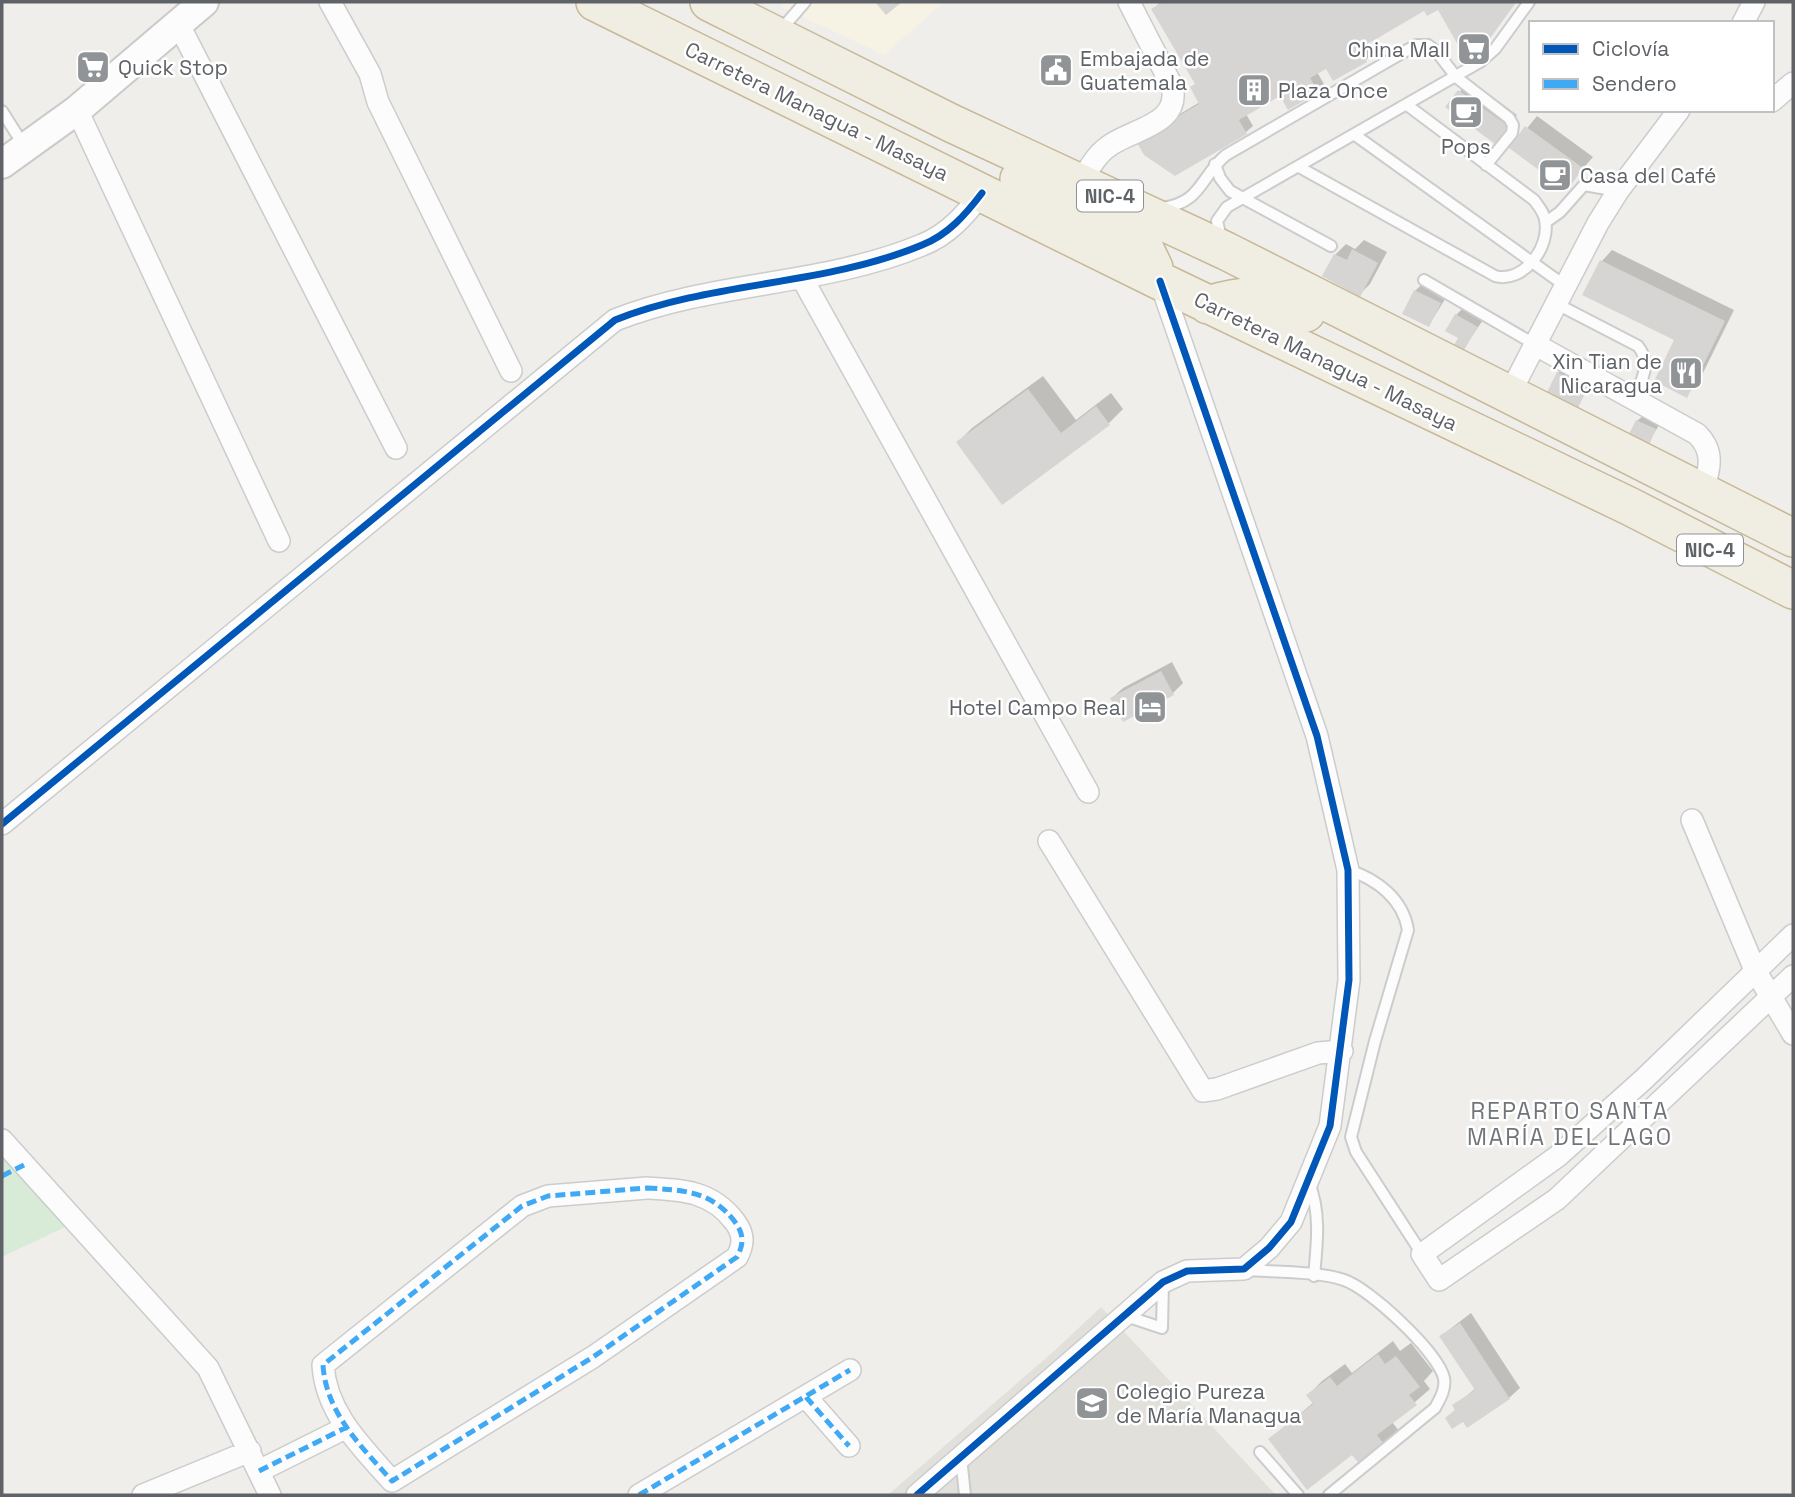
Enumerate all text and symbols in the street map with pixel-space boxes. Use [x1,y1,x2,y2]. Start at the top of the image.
legend [1529,21,1774,112]
supermarket icon: China Mall [1455,30,1493,68]
street label: Carretera Managua - Masaya [681,35,953,187]
text: Ciclovía [1592,35,1669,62]
place label: China Mall [1348,36,1450,63]
place label: Embajada de Guatemala [1080,45,1209,96]
supermarket icon: Quick Stop [74,48,112,86]
public building icon: Embajada de Guatemala [1037,51,1075,89]
place label: Quick Stop [118,54,228,81]
text: Sendero [1592,70,1677,97]
building icon: Plaza Once [1235,71,1273,109]
place label: Plaza Once [1278,77,1388,104]
cafe icon: Pops [1447,93,1485,131]
place label: Pops [1441,133,1491,160]
cafe icon: Casa del Café [1536,156,1574,194]
place label: Casa del Café [1580,162,1717,189]
road number: NIC-4 [1077,180,1143,212]
street label: Carretera Managua - Masaya [1190,285,1462,437]
place label: Xin Tian de Nicaragua [1552,348,1662,399]
restaurant icon: Xin Tian de Nicaragua [1667,354,1705,392]
road number: NIC-4 [1677,534,1743,566]
hotel icon: Hotel Campo Real [1131,688,1169,726]
place label: Hotel Campo Real [949,694,1126,721]
district label: REPARTO SANTA MARÍA DEL LAGO [1467,1096,1673,1152]
place label: Colegio Pureza de María Managua [1116,1378,1301,1429]
school or university icon: Colegio Pureza de María Managua [1073,1384,1111,1422]

